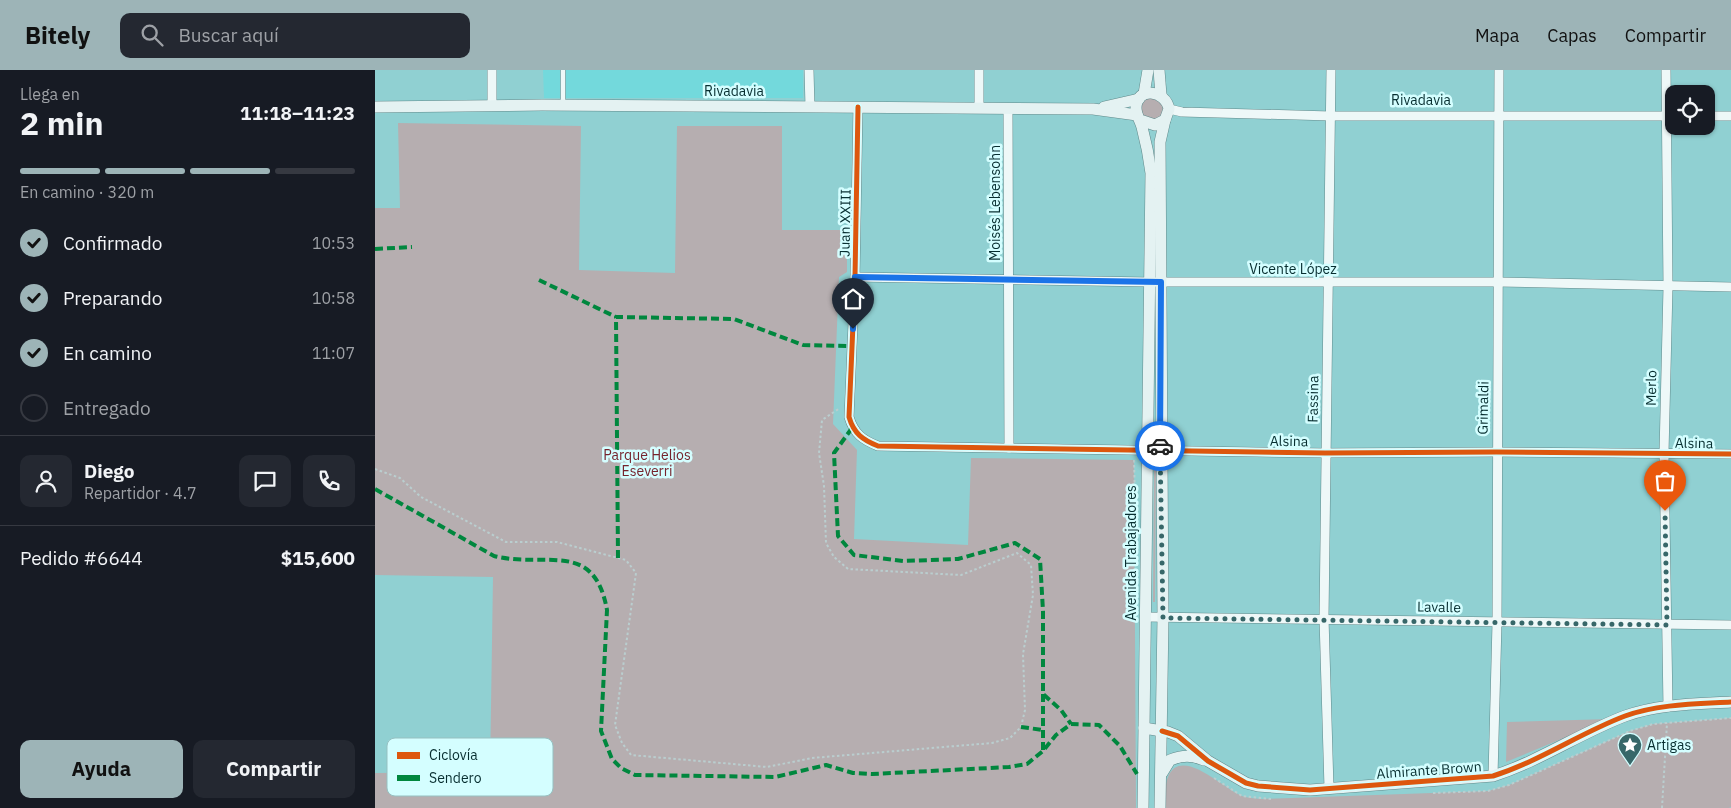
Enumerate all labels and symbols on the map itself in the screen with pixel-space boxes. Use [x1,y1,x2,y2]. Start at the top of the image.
street label: Rivadavia [704,82,765,100]
street label: Rivadavia [1391,91,1452,109]
street label: Moisés Lebensohn [986,145,1004,261]
street label: Juan XXIII [835,189,855,257]
street label: Vicente López [1249,260,1337,278]
pin [832,278,874,329]
street label: Merlo [1642,370,1660,406]
street label: Fassina [1304,375,1322,423]
street label: Grimaldi [1474,381,1492,435]
courier [1135,421,1185,471]
street label: Alsina [1270,432,1309,450]
street label: Alsina [1675,434,1714,452]
park label: Parque Helios Eseverri [603,446,691,480]
pin [1644,460,1686,511]
street label: Avenida Trabajadores [1122,485,1140,621]
street label: Lavalle [1417,598,1461,616]
place icon: Artigas [1617,732,1643,766]
place label: Artigas [1647,736,1691,754]
legend [387,738,553,796]
text: Ciclovía [429,746,478,764]
street label: Almirante Brown [1376,757,1482,783]
text: Sendero [429,769,482,787]

